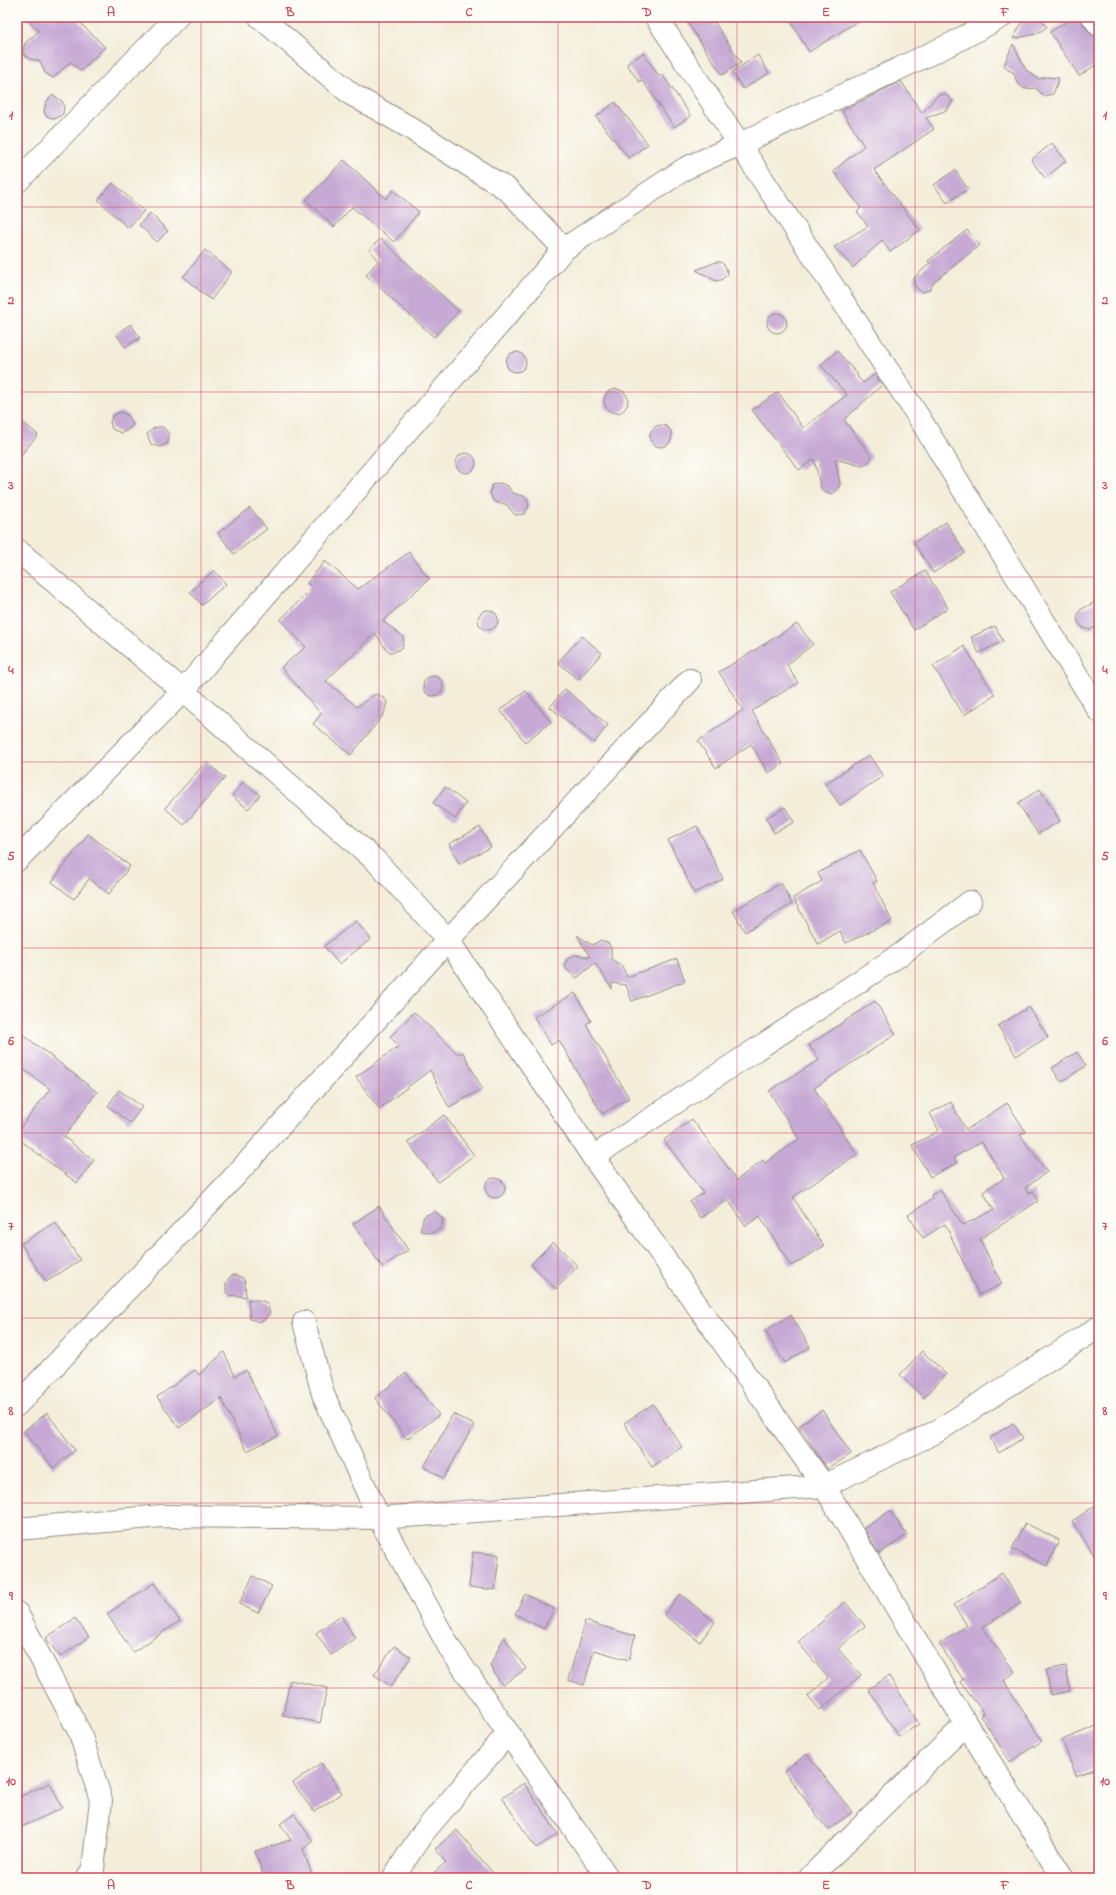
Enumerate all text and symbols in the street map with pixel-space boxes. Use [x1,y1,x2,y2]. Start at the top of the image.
text: A [107,3,115,22]
text: B [285,3,295,22]
text: C [465,3,473,22]
text: D [641,3,652,22]
text: E [822,3,830,22]
text: F [1000,3,1010,22]
text: 1 [9,106,14,125]
text: 1 [1103,106,1108,125]
text: 2 [7,291,15,310]
text: 2 [1101,291,1109,310]
text: 3 [7,476,14,495]
text: 3 [1101,476,1108,495]
text: 4 [7,661,14,680]
text: 4 [1101,661,1108,680]
text: 5 [7,847,15,866]
text: 5 [1101,847,1109,866]
text: 6 [7,1032,14,1051]
text: 6 [1101,1032,1108,1051]
text: 7 [8,1217,14,1236]
text: 7 [1102,1217,1108,1236]
text: 8 [8,1402,14,1421]
text: 8 [1102,1402,1108,1421]
text: 9 [8,1587,14,1606]
text: 9 [1102,1587,1108,1606]
text: 10 [6,1772,16,1791]
text: 10 [1100,1772,1110,1791]
text: A [107,1876,115,1895]
text: B [285,1876,295,1895]
text: C [465,1876,473,1895]
text: D [641,1876,652,1895]
text: E [822,1876,830,1895]
text: F [1000,1876,1010,1895]

